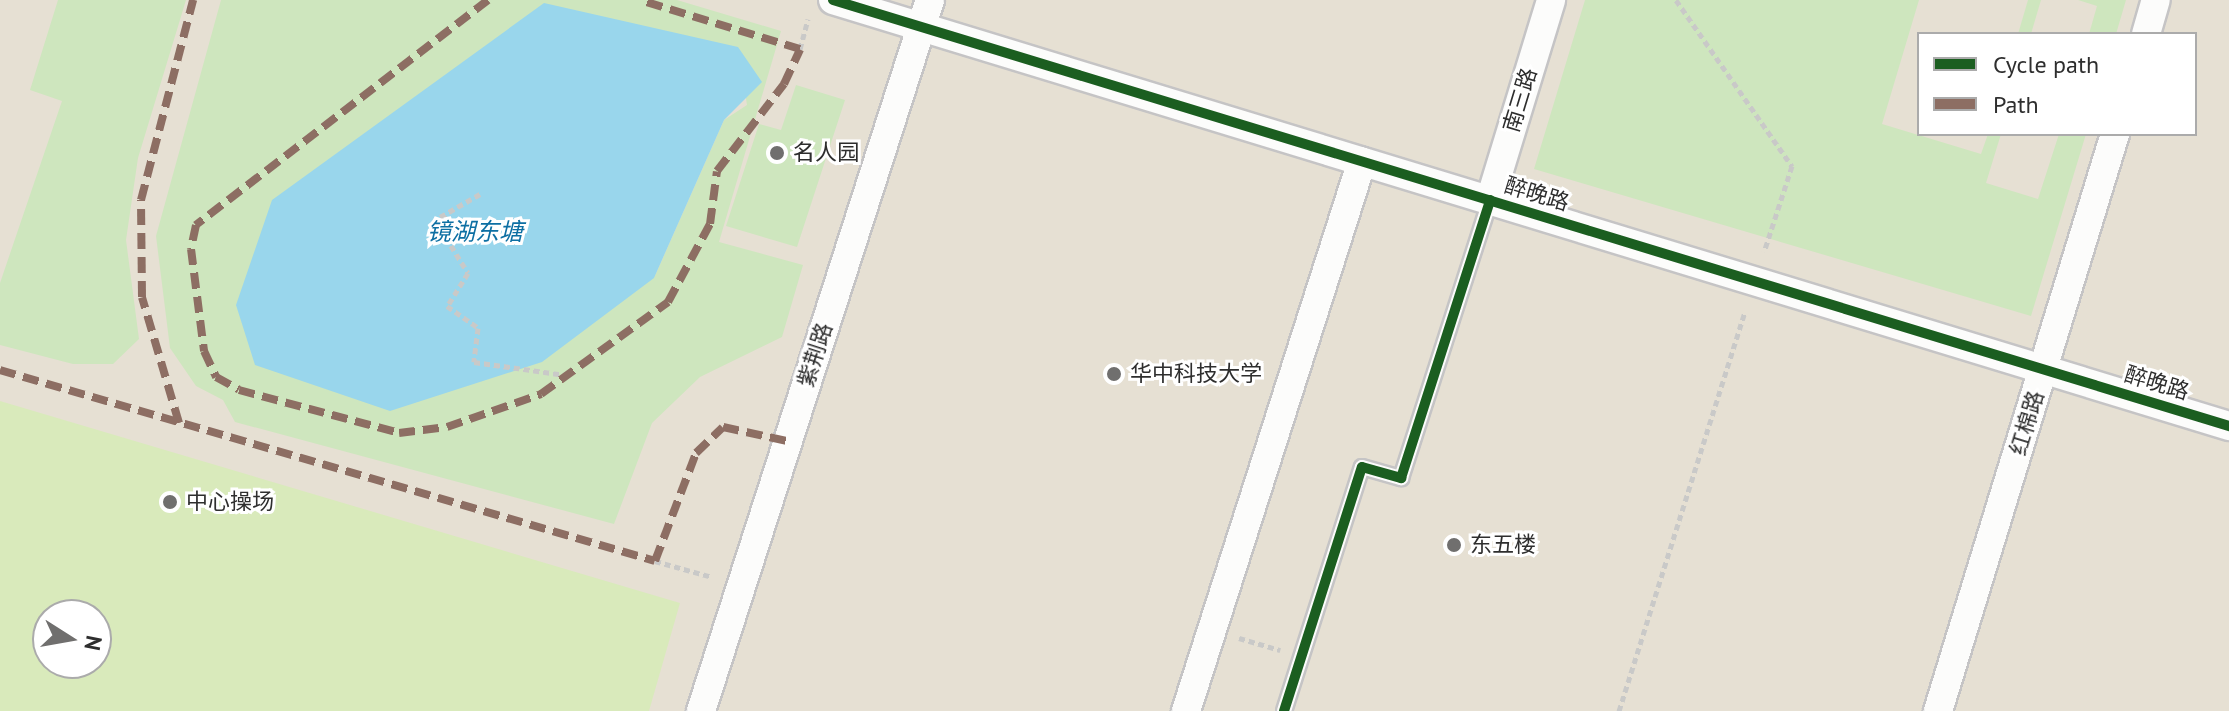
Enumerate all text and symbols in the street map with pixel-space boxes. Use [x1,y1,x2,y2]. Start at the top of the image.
legend [1917,32,2197,136]
text: Cycle path [1993,49,2099,80]
street label: 南三路 [1498,65,1542,135]
text: Path [1993,89,2039,120]
place label: 名人园 [793,140,859,166]
marker: 名人园 [768,144,786,162]
street label: 醉晚路 [1502,172,1572,216]
water label: 镜湖东塘 [427,218,523,246]
street label: 紫荆路 [792,320,838,390]
place label: 华中科技大学 [1130,361,1262,387]
street label: 醉晚路 [2122,361,2192,405]
marker: 华中科技大学 [1105,365,1123,383]
street label: 红棉路 [2005,388,2049,458]
place label: 中心操场 [186,489,274,515]
marker: 中心操场 [161,493,179,511]
place label: 东五楼 [1470,532,1536,558]
marker: 东五楼 [1445,536,1463,554]
north arrow [32,599,112,679]
text: N [78,633,109,653]

